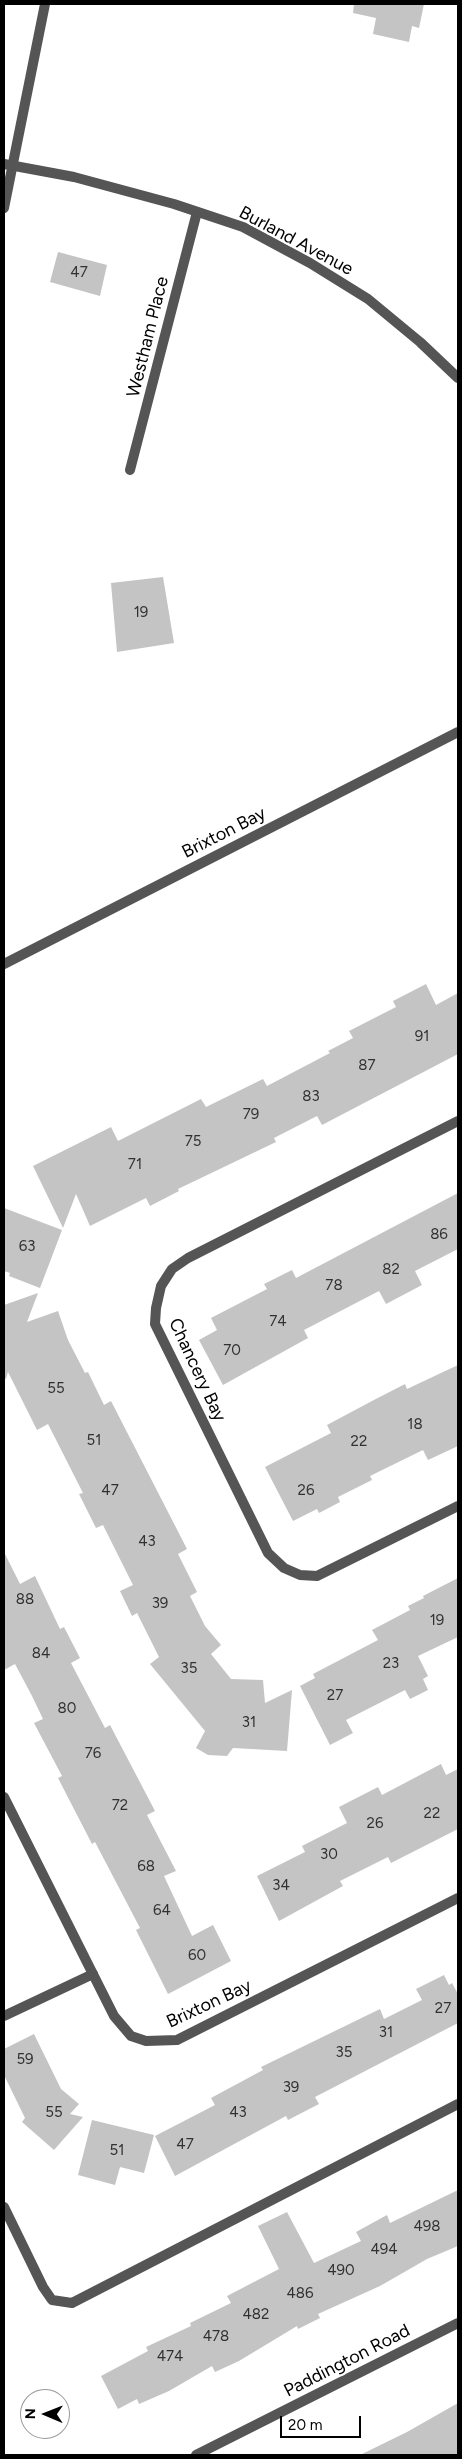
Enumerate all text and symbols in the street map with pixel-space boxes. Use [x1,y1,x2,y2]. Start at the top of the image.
street label: Burland Avenue [235,202,357,280]
house number: 47 [70,264,88,282]
street label: Westham Place [123,274,173,400]
house number: 19 [134,604,148,622]
street label: Brixton Bay [179,803,269,863]
house number: 91 [415,1028,429,1046]
house number: 87 [358,1057,376,1075]
house number: 83 [302,1088,320,1106]
house number: 79 [243,1106,259,1124]
house number: 75 [185,1133,201,1151]
house number: 71 [128,1156,142,1174]
house number: 86 [430,1226,448,1244]
house number: 63 [19,1238,35,1256]
house number: 82 [382,1261,400,1279]
house number: 78 [325,1277,343,1295]
house number: 74 [269,1313,287,1331]
street label: Chancery Bay [164,1315,230,1425]
house number: 70 [223,1342,241,1360]
house number: 55 [47,1380,65,1398]
house number: 18 [407,1416,423,1434]
house number: 51 [87,1432,101,1450]
house number: 22 [351,1433,367,1451]
house number: 47 [101,1482,119,1500]
house number: 26 [298,1482,314,1500]
house number: 43 [138,1533,156,1551]
house number: 88 [16,1591,34,1609]
house number: 39 [152,1595,168,1613]
house number: 19 [430,1612,444,1630]
house number: 84 [32,1645,50,1663]
house number: 23 [383,1655,399,1673]
house number: 35 [181,1660,197,1678]
house number: 27 [327,1687,343,1705]
house number: 80 [58,1700,76,1718]
house number: 31 [242,1714,256,1732]
house number: 76 [85,1745,101,1763]
house number: 72 [112,1797,128,1815]
house number: 22 [424,1805,440,1823]
house number: 26 [367,1815,383,1833]
house number: 30 [320,1846,338,1864]
house number: 68 [137,1858,155,1876]
house number: 34 [272,1877,290,1895]
house number: 64 [153,1902,171,1920]
house number: 60 [188,1947,206,1965]
street label: Brixton Bay [163,1975,255,2033]
house number: 27 [435,2000,451,2018]
house number: 31 [379,2024,393,2042]
house number: 35 [336,2044,352,2062]
house number: 59 [16,2051,34,2069]
house number: 39 [283,2079,299,2097]
house number: 55 [45,2104,63,2122]
house number: 43 [229,2104,247,2122]
house number: 47 [176,2136,194,2154]
house number: 51 [110,2142,124,2160]
house number: 498 [413,2218,441,2236]
house number: 494 [370,2241,398,2259]
house number: 490 [327,2262,355,2280]
house number: 486 [286,2285,314,2303]
house number: 482 [243,2306,269,2324]
street label: Paddington Road [280,2320,414,2402]
house number: 478 [203,2328,229,2346]
house number: 474 [157,2348,183,2366]
north arrow [20,2389,70,2439]
scale bar [282,2406,363,2438]
text: N [22,2408,39,2419]
text: 20 m [288,2416,322,2434]

